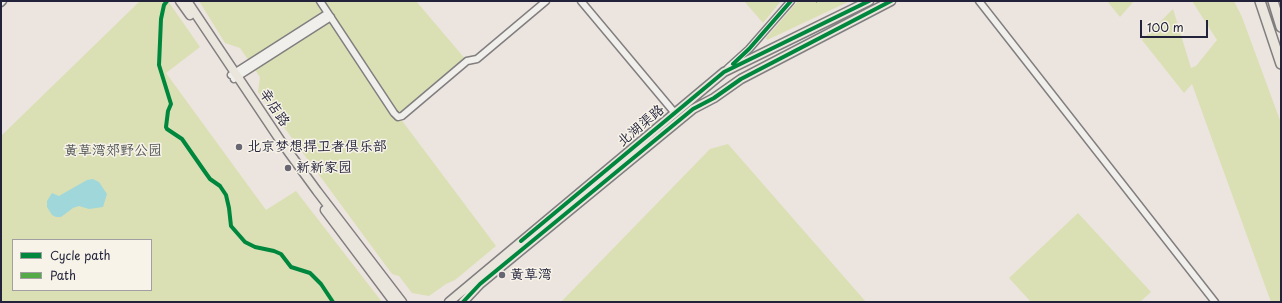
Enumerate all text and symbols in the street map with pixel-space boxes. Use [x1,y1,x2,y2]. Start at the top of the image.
scale bar [1142,12,1210,38]
text: 100 m [1147,18,1184,36]
street label: 辛店路 [255,86,293,130]
street label: 北湖渠路 [614,102,668,150]
place label: 北京梦想捍卫者俱乐部 [247,139,387,155]
marker: 北京梦想捍卫者俱乐部 [234,142,244,152]
park label: 黄草湾郊野公园 [64,143,162,159]
place label: 新新家园 [296,160,352,176]
marker: 新新家园 [283,163,293,173]
legend [12,239,152,291]
text: Cycle path [50,246,111,264]
text: Path [50,266,76,284]
place label: 黄草湾 [510,267,552,283]
marker: 黄草湾 [497,270,507,280]

